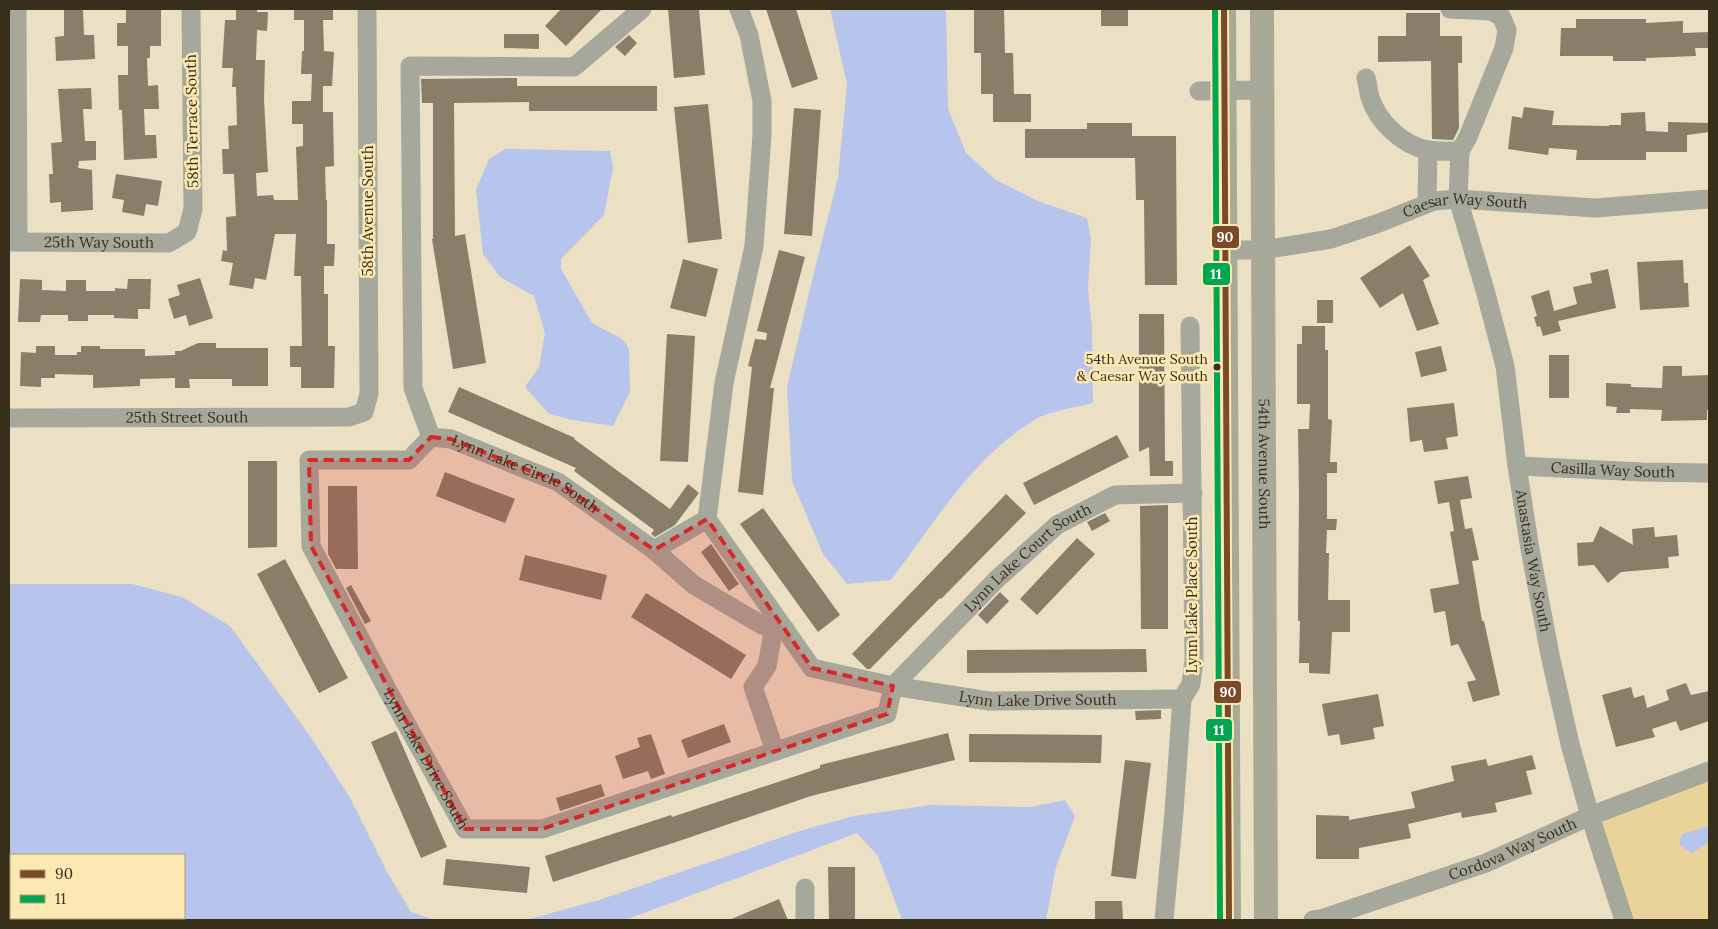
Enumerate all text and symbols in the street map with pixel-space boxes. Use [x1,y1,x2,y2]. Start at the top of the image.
street label: 58th Terrace South [181,54,202,188]
street label: 58th Avenue South [358,145,377,277]
street label: Caesar Way South [1400,189,1528,222]
line badge: 90 [1211,225,1240,249]
text: 90 [1217,228,1234,246]
street label: 25th Way South [44,232,154,252]
line badge: 11 [1202,262,1231,286]
text: 11 [1210,265,1222,283]
place label: 54th Avenue South & Caesar Way South [1077,350,1208,385]
marker: 54th Avenue South & Caesar Way South [1212,362,1222,372]
street label: 54th Avenue South [1255,398,1274,530]
street label: 25th Street South [126,407,248,427]
street label: Lynn Lake Circle South [449,430,603,517]
street label: Casilla Way South [1550,458,1675,481]
street label: Anastasia Way South [1512,487,1555,634]
street label: Lynn Lake Court South [960,499,1094,616]
street label: Lynn Lake Place South [1182,517,1201,673]
line badge: 90 [1213,680,1242,704]
text: 90 [1220,683,1237,701]
street label: Lynn Lake Drive South [380,685,473,832]
street label: Lynn Lake Drive South [958,686,1116,711]
line badge: 11 [1205,718,1233,742]
text: 11 [1213,721,1225,739]
street label: Cordova Way South [1446,813,1579,884]
legend [10,854,185,919]
text: 90 [55,864,73,883]
text: 11 [55,889,66,908]

